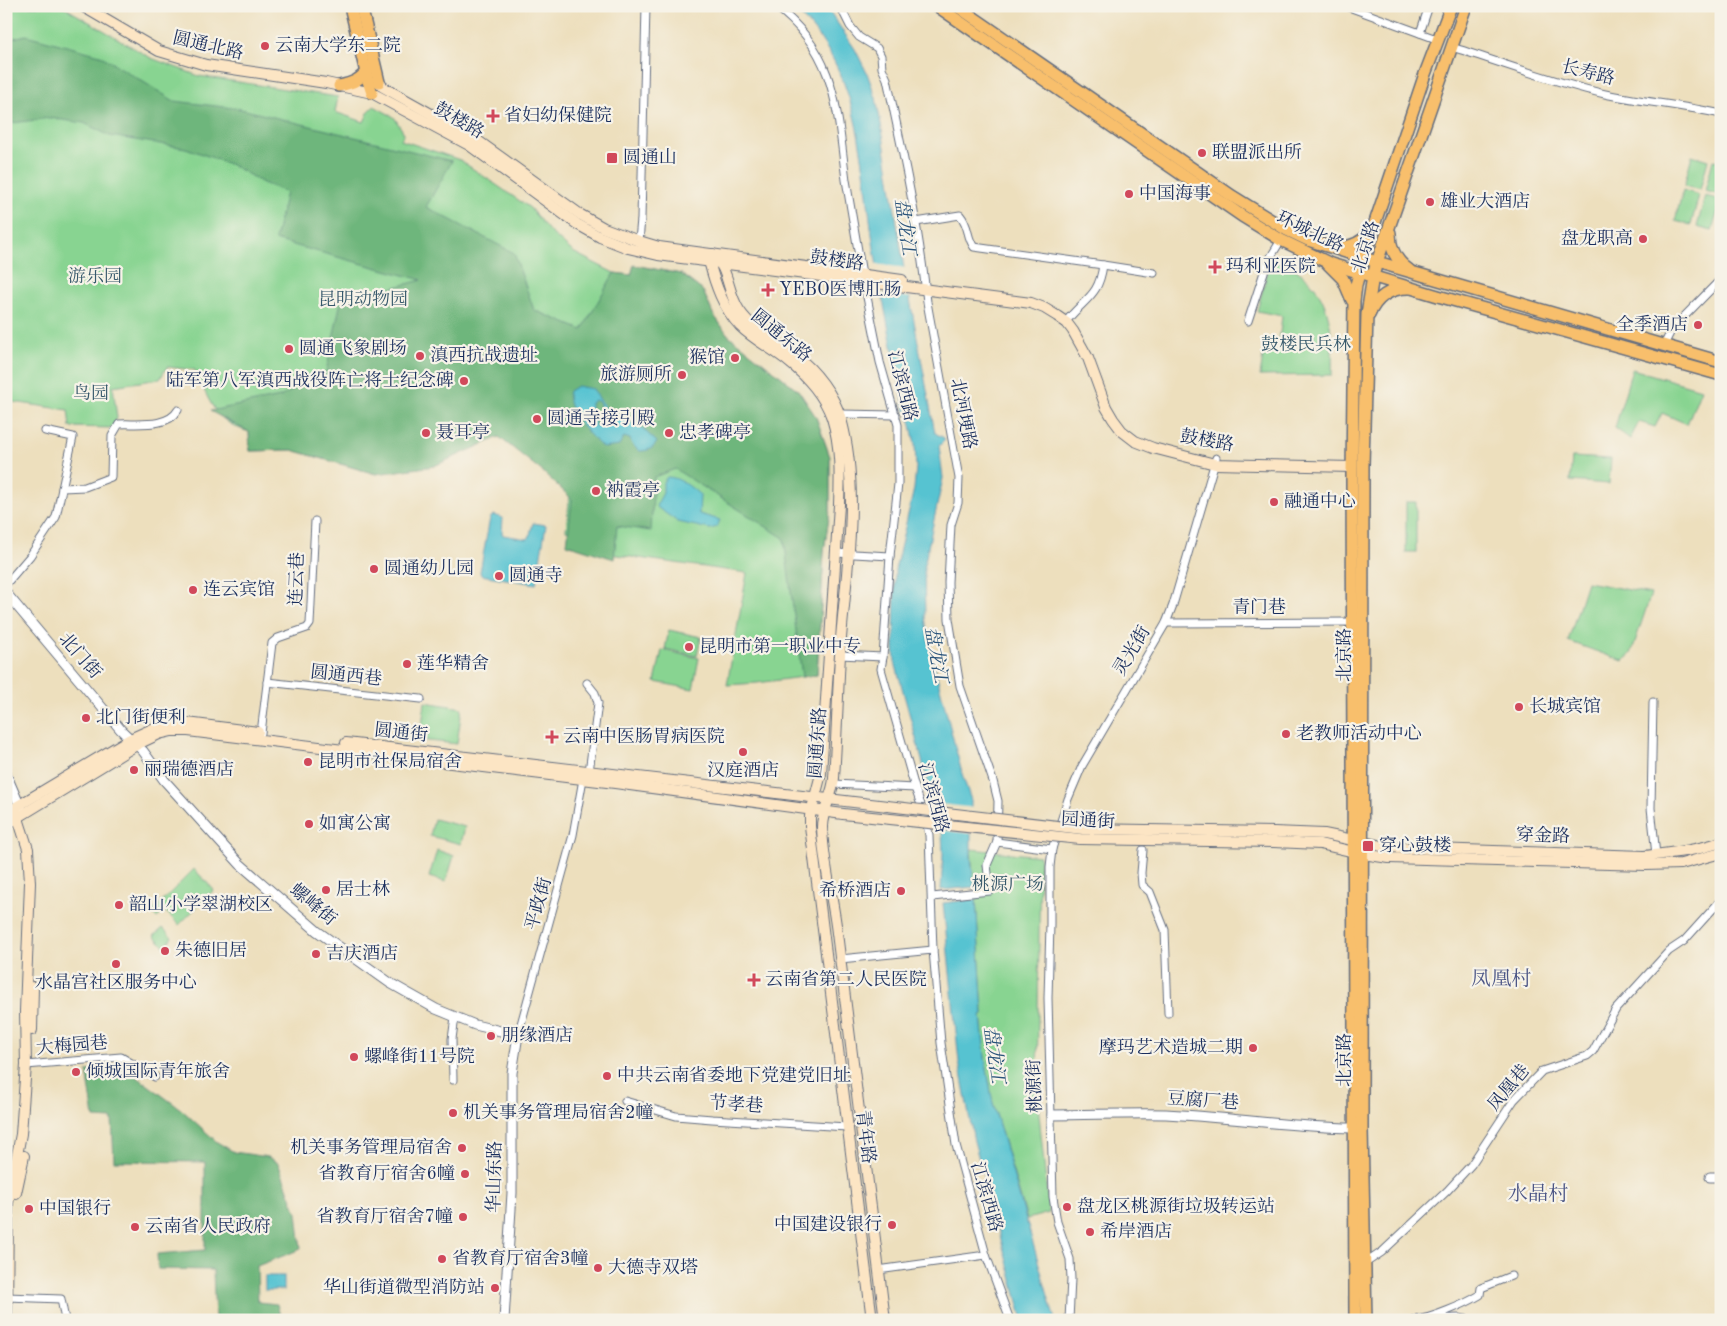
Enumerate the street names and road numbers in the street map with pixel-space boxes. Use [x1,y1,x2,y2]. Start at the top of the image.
street label: 圆通北路 [171,27,246,63]
street label: 长寿路 [1560,56,1617,88]
street label: 鼓楼路 [431,98,488,142]
street label: 环城北路 [1274,207,1347,255]
street label: 北京路 [1347,218,1383,275]
street label: 鼓楼路 [809,246,865,274]
street label: 圆通东路 [747,305,816,366]
street label: 江滨西路 [885,348,921,423]
street label: 北河埂路 [947,377,981,451]
street label: 鼓楼路 [1179,425,1235,455]
street label: 连云巷 [285,552,307,606]
street label: 青门巷 [1232,597,1286,617]
street label: 灵光街 [1109,622,1154,679]
street label: 北门街 [55,628,106,682]
street label: 北京路 [1334,628,1354,682]
street label: 圆通西巷 [309,661,383,689]
street label: 圆通东路 [805,706,829,780]
street label: 圆通街 [373,720,429,745]
street label: 江滨西路 [915,760,953,835]
street label: 园通街 [1061,810,1115,831]
street label: 穿金路 [1516,824,1570,846]
street label: 平政街 [521,875,555,932]
street label: 螺峰街 [287,879,341,929]
street label: 大梅园巷 [35,1032,109,1058]
street label: 北京路 [1334,1033,1354,1087]
street label: 桃源街 [1023,1059,1045,1113]
street label: 凤凰巷 [1483,1060,1533,1114]
street label: 豆腐厂巷 [1166,1088,1240,1112]
street label: 节孝巷 [708,1092,764,1116]
street label: 青年路 [853,1109,879,1165]
street label: 华山东路 [483,1141,505,1213]
street label: 江滨西路 [967,1159,1006,1234]

